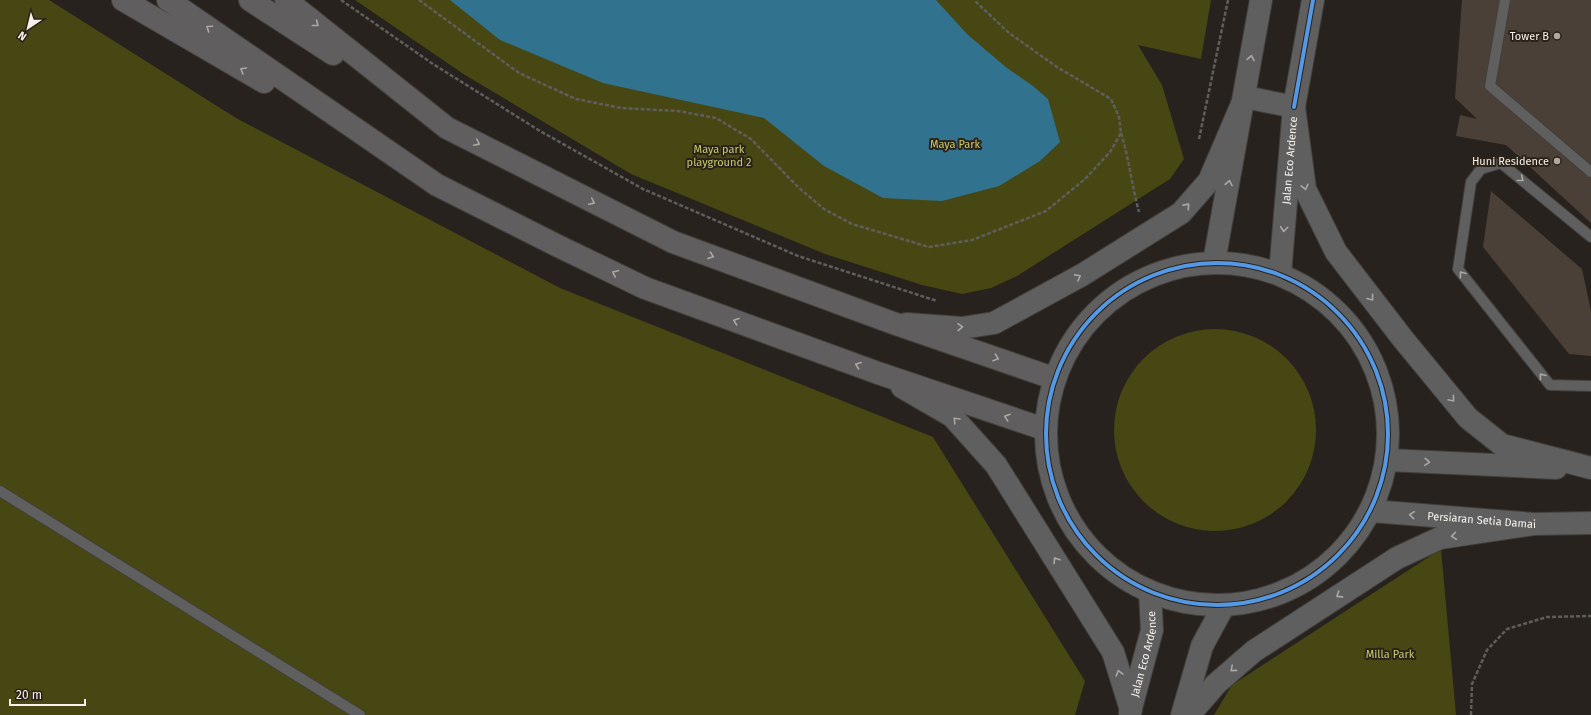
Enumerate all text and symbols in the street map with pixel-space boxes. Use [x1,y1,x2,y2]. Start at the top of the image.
north arrow [8,8,48,48]
one-way arrow [312,20,319,27]
one-way arrow [206,25,213,33]
text: N [16,28,29,43]
place label: Tower B [1510,30,1549,43]
marker: Tower B [1552,31,1562,41]
one-way arrow [1246,55,1255,61]
one-way arrow [240,67,247,74]
street label: Jalan Eco Ardence [1280,116,1300,205]
one-way arrow [473,138,480,146]
park label: Maya Park [930,138,980,151]
park label: Maya park playground 2 [687,143,751,169]
place label: Huni Residence [1472,155,1549,168]
marker: Huni Residence [1552,156,1562,166]
one-way arrow [1516,175,1524,182]
one-way arrow [1224,179,1233,186]
one-way arrow [1301,183,1309,190]
one-way arrow [588,198,596,205]
one-way arrow [1182,204,1189,211]
one-way arrow [1280,226,1289,232]
one-way arrow [707,251,714,260]
one-way arrow [612,270,619,278]
one-way arrow [1460,272,1467,279]
one-way arrow [1074,274,1081,281]
one-way arrow [1366,293,1373,300]
one-way arrow [732,317,739,325]
one-way arrow [957,323,963,331]
one-way arrow [993,354,1000,362]
one-way arrow [854,362,861,370]
one-way arrow [1540,374,1547,381]
one-way arrow [1448,394,1455,402]
one-way arrow [1004,413,1011,421]
one-way arrow [953,417,961,425]
one-way arrow [1424,458,1430,467]
street label: Persiaran Setia Damai [1427,509,1536,531]
one-way arrow [1409,510,1415,519]
one-way arrow [1451,531,1457,540]
one-way arrow [1053,557,1061,564]
one-way arrow [1337,590,1344,597]
street label: Jalan Eco Ardence [1128,610,1159,698]
park label: Milla Park [1366,648,1415,661]
one-way arrow [1230,665,1238,672]
one-way arrow [1115,669,1123,676]
scale bar [10,681,85,707]
text: 20 m [16,688,42,702]

